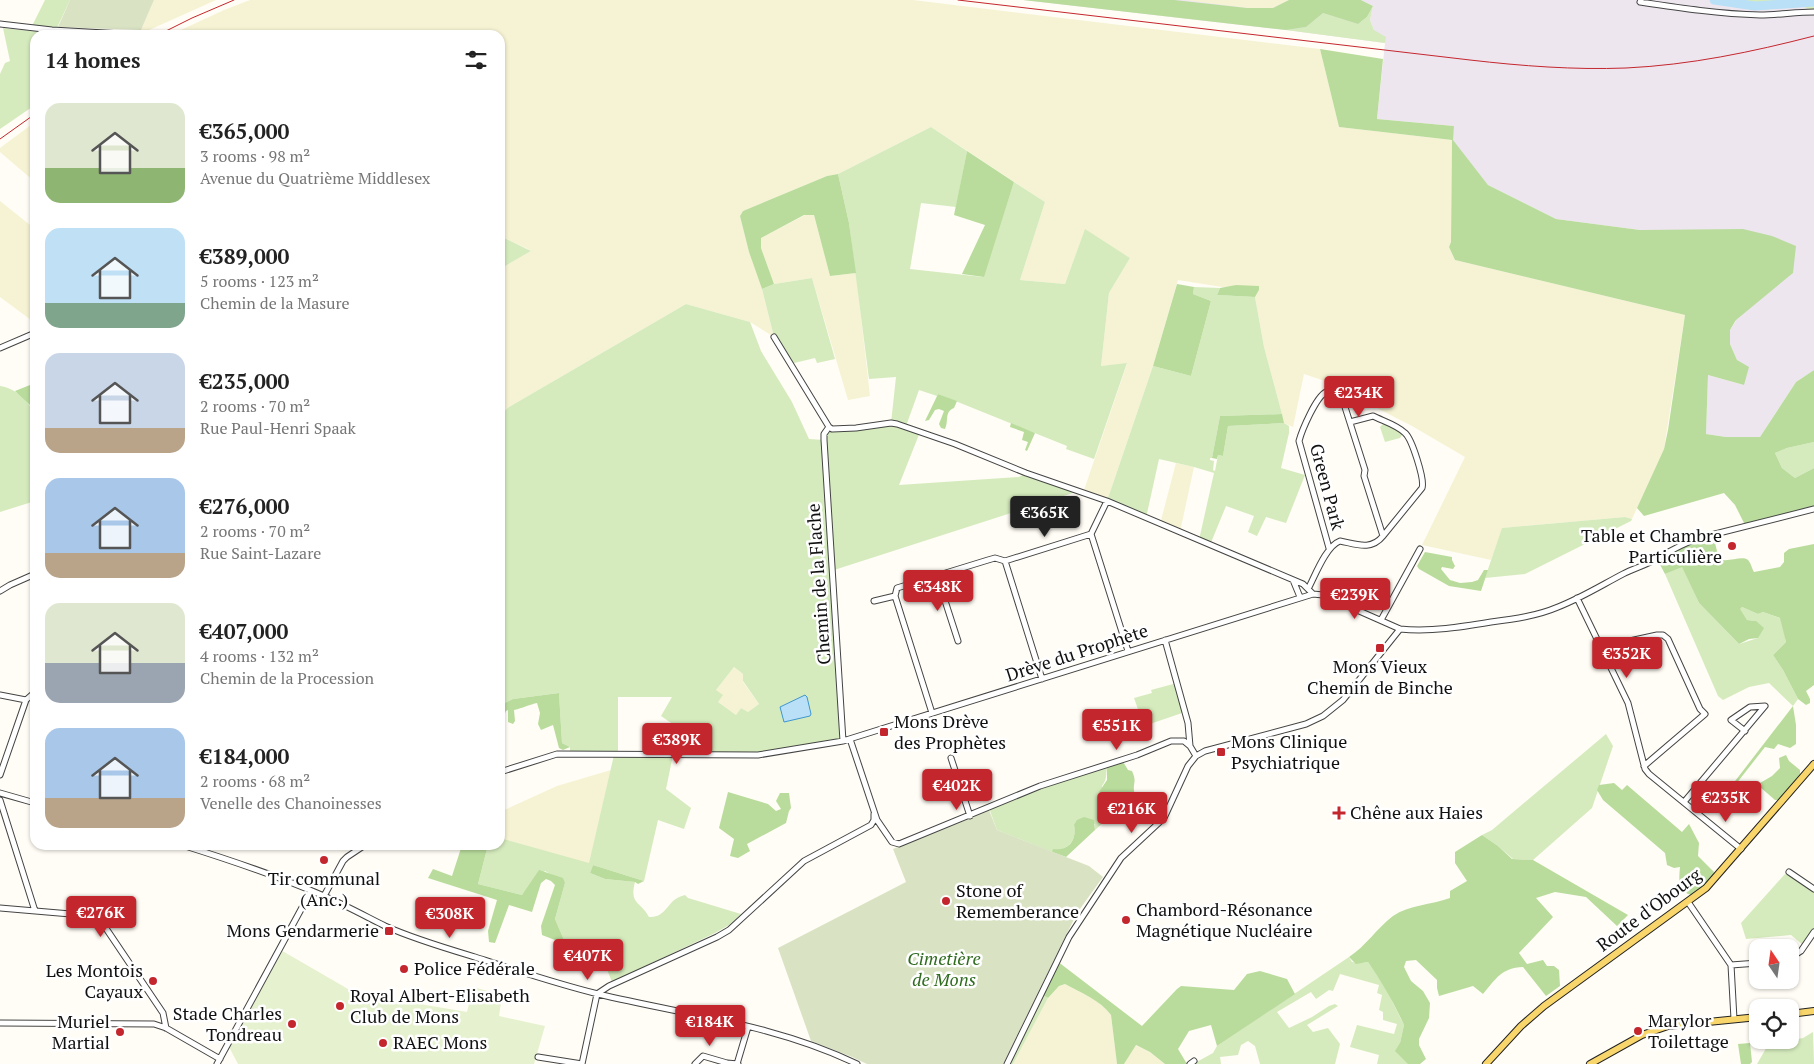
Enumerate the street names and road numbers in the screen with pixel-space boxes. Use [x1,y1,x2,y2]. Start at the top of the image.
street label: Green Park [1305,441,1351,533]
street label: Chemin de la Flache [800,503,836,666]
street label: Drève du Prophète [1002,618,1151,686]
street label: Route d'Obourg [1591,862,1706,956]

